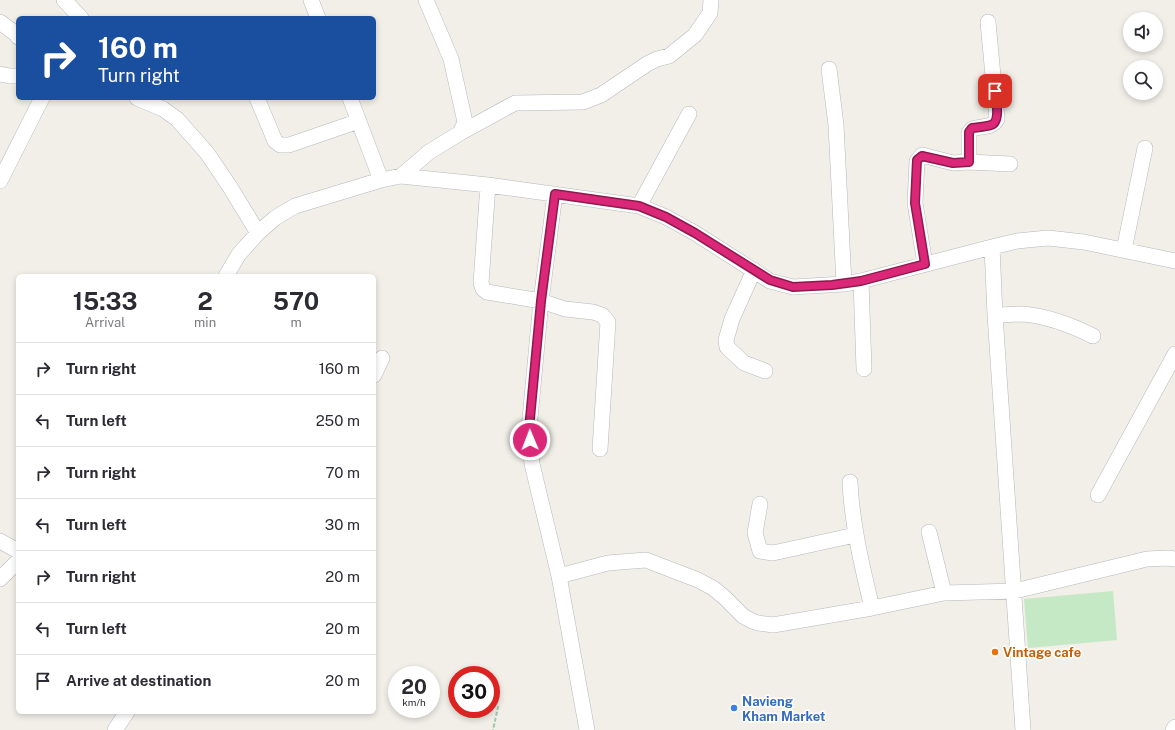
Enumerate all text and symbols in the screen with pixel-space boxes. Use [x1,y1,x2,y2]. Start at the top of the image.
map controls [1123,12,1163,100]
button: sound [1123,12,1163,52]
text: 160 m [98,31,178,64]
icon: right [32,32,84,84]
button: search [1123,60,1163,100]
text: Turn right [98,65,180,86]
pin [978,74,1012,108]
icon: arrive [984,80,1006,102]
text: 15:33 [73,287,137,315]
text: 2 [198,287,213,315]
text: 570 [273,287,319,315]
text: Arrival [85,315,125,330]
text: min [194,315,216,330]
text: m [290,315,302,330]
icon: right [32,358,54,380]
text: Turn right [66,360,136,377]
text: 160 m [319,360,360,377]
icon: left [32,410,54,432]
text: Turn left [66,412,127,429]
text: 250 m [316,412,360,429]
position arrow [509,419,551,461]
icon: right [32,462,54,484]
text: Turn right [66,464,136,481]
text: 70 m [325,464,360,481]
icon: left [32,514,54,536]
text: Turn left [66,516,127,533]
text: 30 m [325,516,360,533]
icon: right [32,566,54,588]
text: Turn right [66,568,136,585]
text: 20 m [325,568,360,585]
icon: left [32,618,54,640]
text: Turn left [66,620,127,637]
text: 20 m [325,620,360,637]
place label: Vintage cafe [1003,645,1081,660]
marker: Vintage cafe [990,647,1000,657]
speed limit sign: 30 [448,666,500,718]
icon: arrive [32,670,54,692]
text: Arrive at destination [66,672,211,689]
text: 20 m [325,672,360,689]
text: 20 [401,675,427,699]
place label: Navieng Kham Market [742,694,825,724]
text: km/h [402,696,426,708]
marker: Navieng Kham Market [729,703,739,713]

